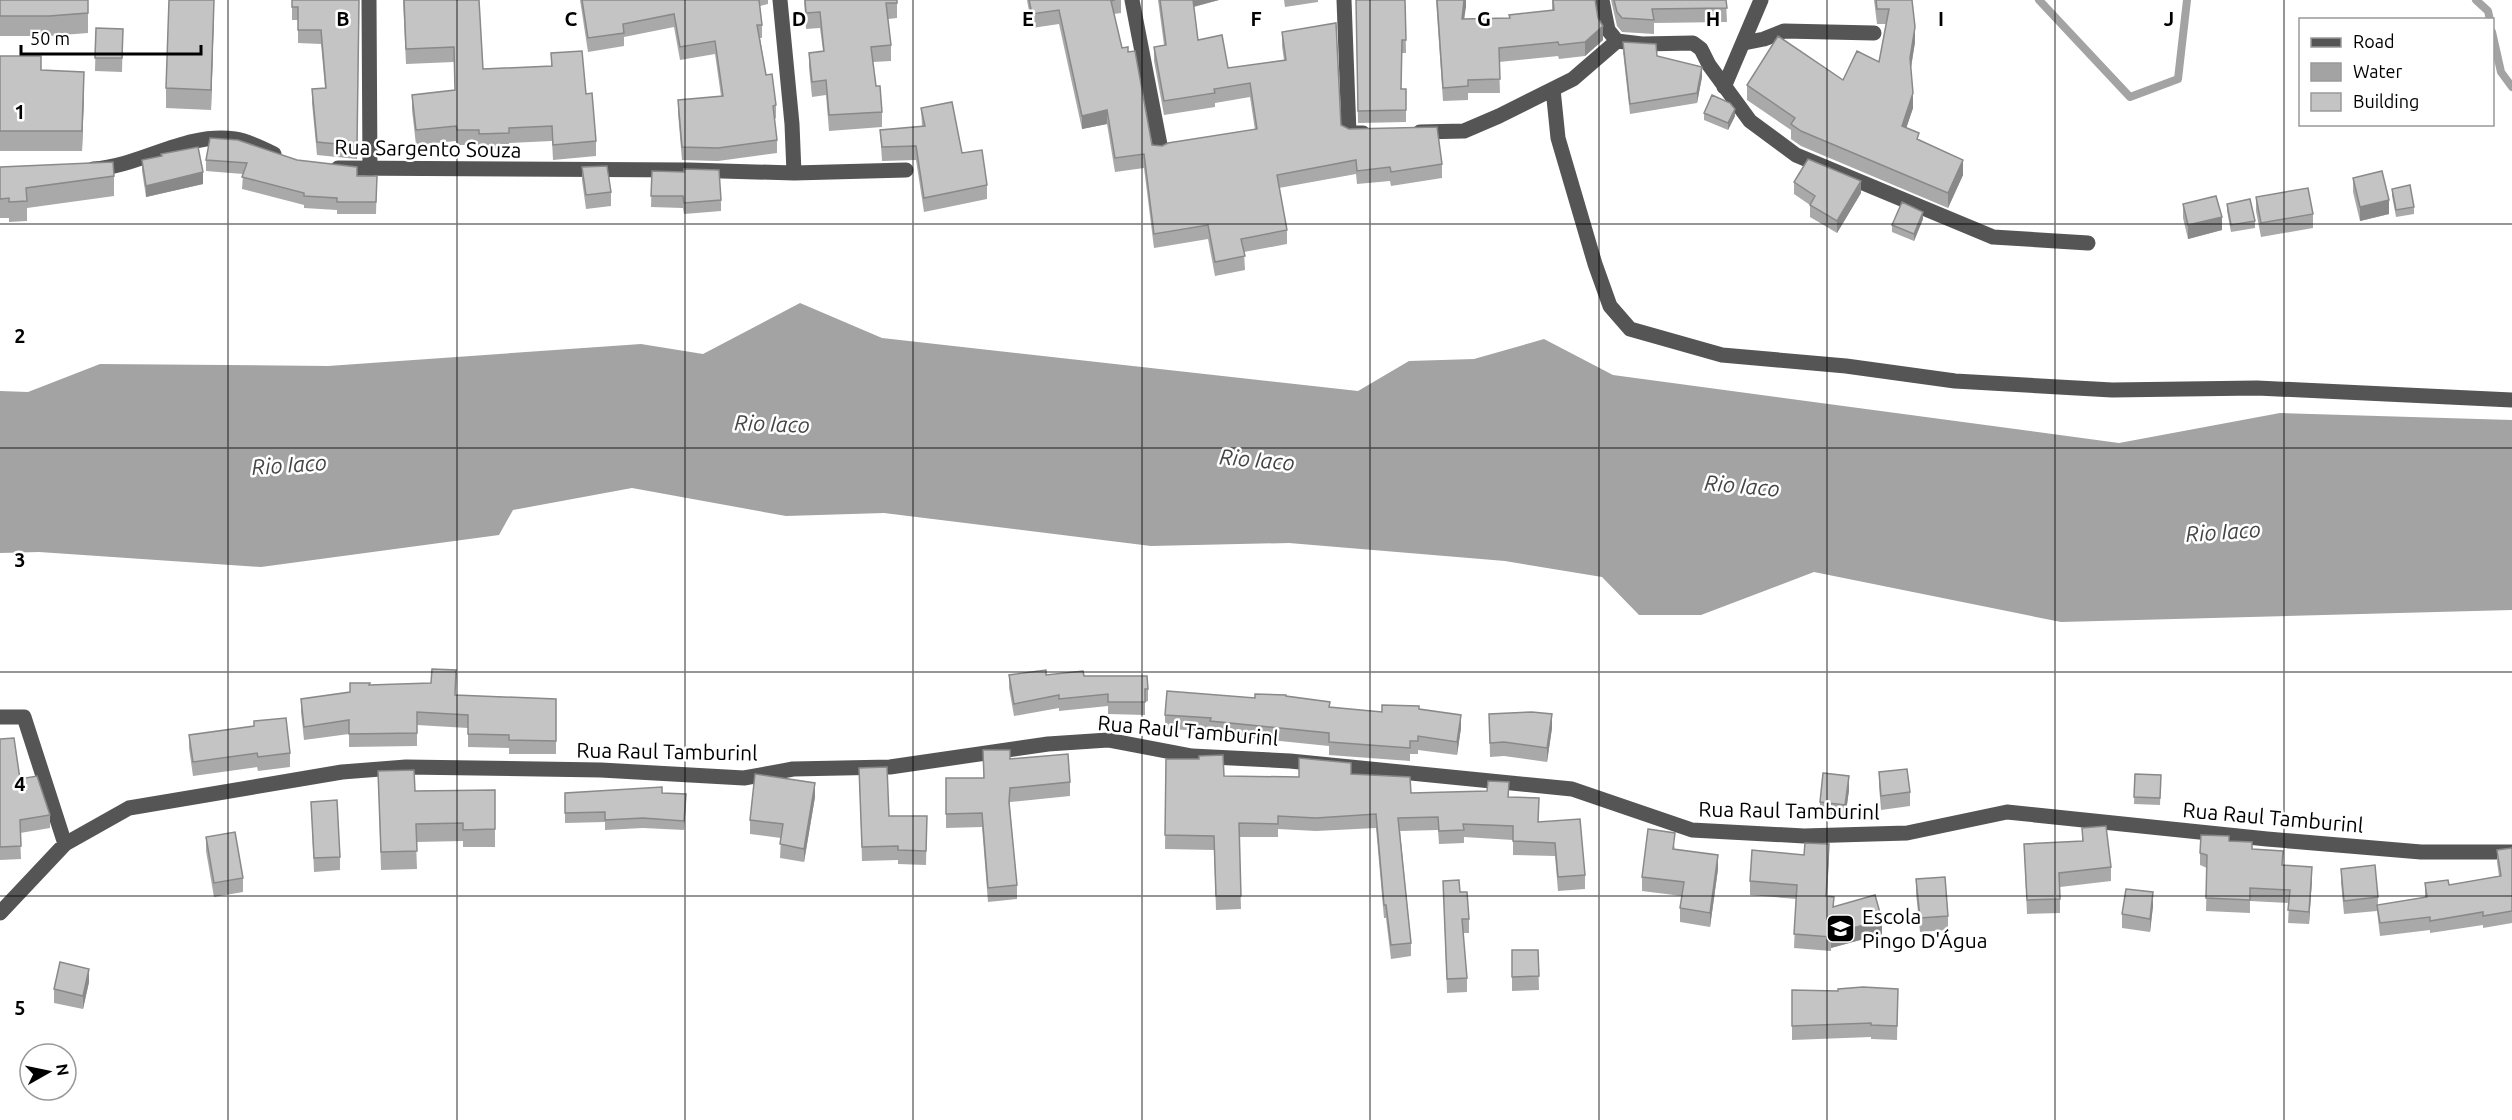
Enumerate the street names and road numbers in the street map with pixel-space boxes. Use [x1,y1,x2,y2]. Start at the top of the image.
street label: Rua Sargento Souza [334,134,522,162]
street label: Rua Raul Tamburinl [1097,710,1279,750]
street label: Rua Raul Tamburinl [576,737,758,765]
street label: Rua Raul Tamburinl [1698,796,1880,824]
street label: Rua Raul Tamburinl [2182,797,2364,837]

